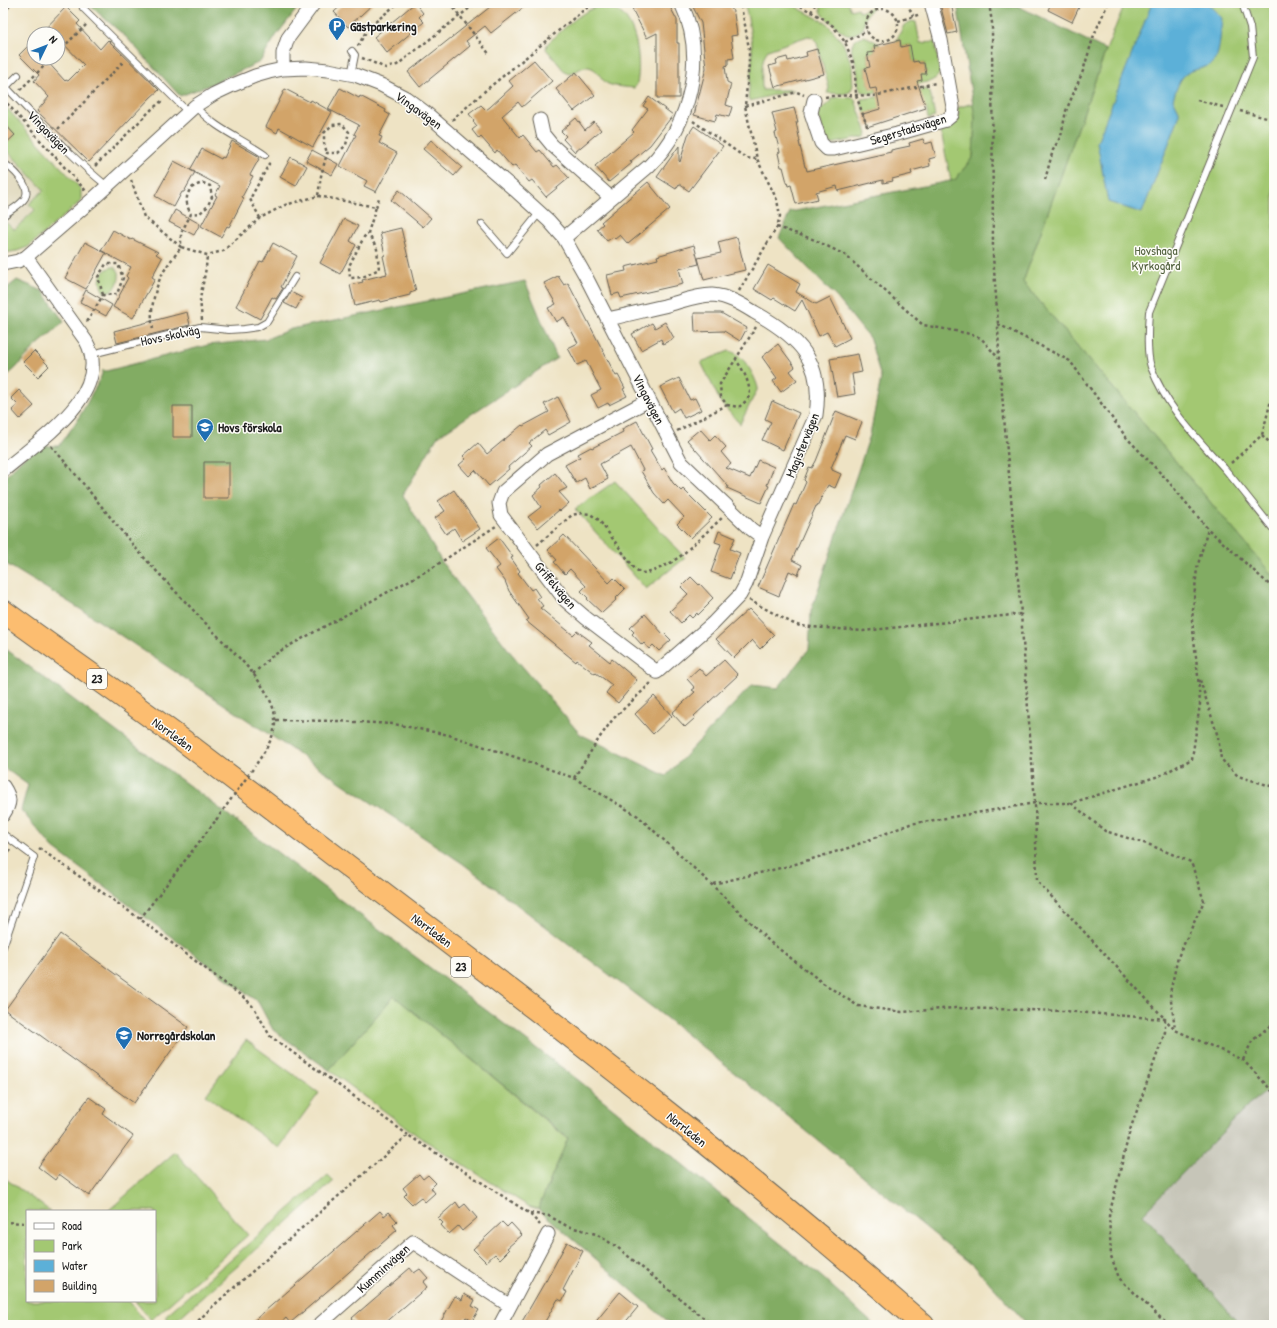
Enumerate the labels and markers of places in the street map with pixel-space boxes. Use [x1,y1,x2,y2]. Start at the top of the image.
parking icon: Gästparkering [327,16,347,41]
place label: Gästparkering [350,17,417,36]
school or university icon: Hovs förskola [195,417,215,442]
place label: Hovs förskola [218,418,283,436]
school or university icon: Norregårdskolan [114,1025,134,1050]
place label: Norregårdskolan [137,1026,215,1045]

